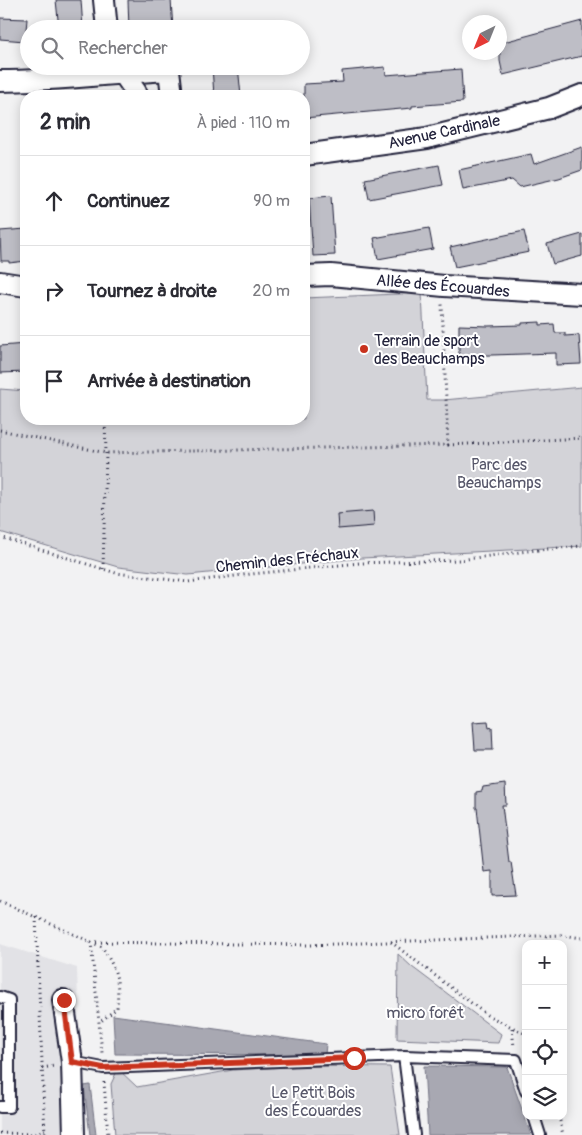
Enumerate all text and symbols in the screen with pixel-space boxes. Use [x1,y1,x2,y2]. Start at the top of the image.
north arrow [462,15,507,60]
search box [20,20,310,75]
icon: search [38,34,66,62]
text: Rechercher [78,36,168,60]
text: 2 min [40,109,90,136]
street label: Avenue Cardinale [386,110,502,154]
text: À pied · 110 m [196,113,290,133]
icon: ahead [40,187,68,215]
text: Continuez [87,189,170,213]
text: 90 m [253,191,290,211]
street label: Allée des Écouardes [375,270,511,302]
icon: right [40,277,68,305]
text: Tournez à droite [87,279,217,303]
text: 20 m [252,281,290,301]
place label: Terrain de sport des Beauchamps [374,331,485,369]
marker: Terrain de sport des Beauchamps [358,343,370,355]
icon: arrive [40,367,68,395]
text: Arrivée à destination [87,369,251,393]
park label: Parc des Beauchamps [457,455,541,493]
street label: Chemin des Fréchaux [215,543,360,577]
map controls [522,940,567,1120]
button: + [522,940,567,985]
button: − [522,985,567,1030]
route end [53,989,76,1012]
park label: micro forêt [386,1003,464,1023]
button: locate [522,1030,567,1075]
route start [343,1047,366,1070]
button: layers [522,1075,567,1120]
park label: Le Petit Bois des Écouardes [265,1083,361,1121]

